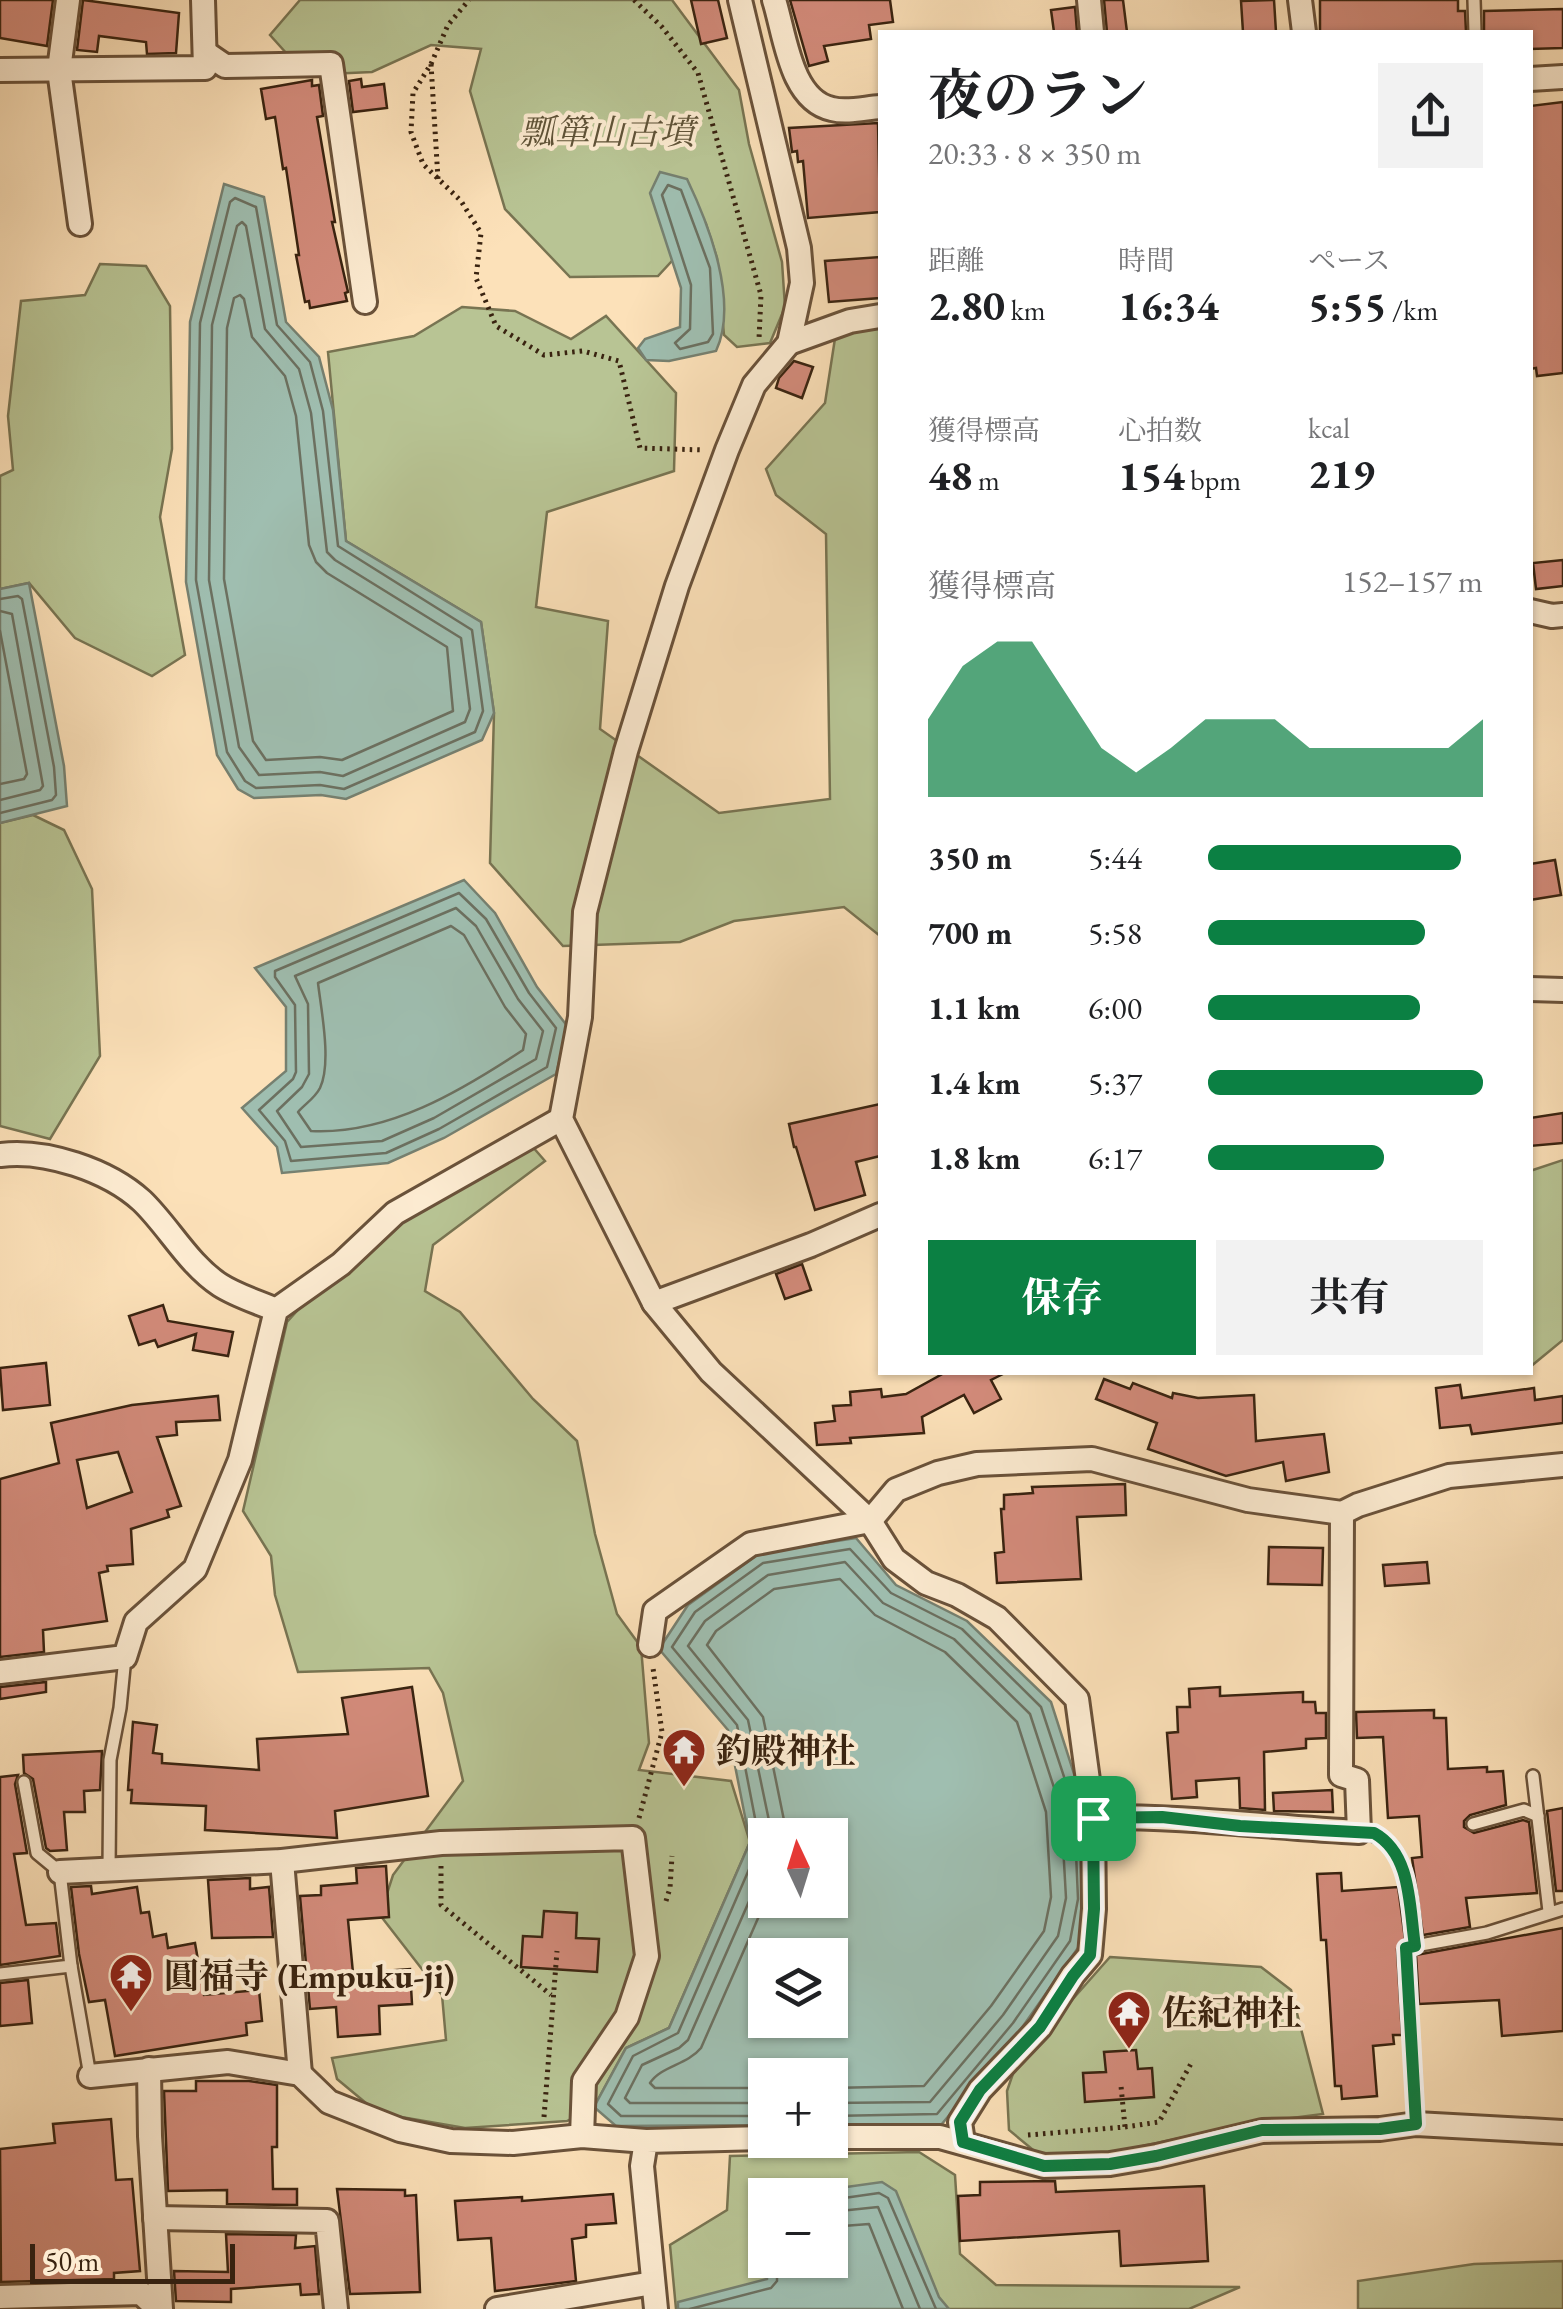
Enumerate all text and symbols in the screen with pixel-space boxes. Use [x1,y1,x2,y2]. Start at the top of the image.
text: 夜のラン [928,59,1148,130]
button: share [1378,63,1483,168]
park label: 瓢箪山古墳 [519,109,699,154]
text: 20:33 · 8 × 350 m [928,132,1141,174]
text: 距離 [928,242,984,278]
text: 時間 [1118,242,1174,278]
text: ペース [1308,242,1391,278]
text: 2.80 [928,278,1005,333]
text: 16:34 [1118,278,1219,333]
text: 5:55 [1308,278,1387,333]
text: km [1005,292,1046,328]
text: /km [1387,292,1438,328]
text: kcal [1308,410,1350,446]
text: 獲得標高 [928,412,1040,448]
text: 心拍数 [1118,412,1202,448]
text: 219 [1308,446,1375,501]
text: 48 [928,448,972,503]
text: 154 [1118,448,1185,503]
text: m [972,462,1000,498]
text: bpm [1185,462,1241,498]
text: 152–157 m [1342,560,1483,602]
text: 獲得標高 [928,565,1056,607]
text: 350 m [928,837,1012,879]
text: 5:44 [1088,837,1142,879]
text: 700 m [928,912,1012,954]
text: 5:58 [1088,912,1142,954]
text: 1.1 km [928,987,1021,1029]
text: 6:00 [1088,987,1142,1029]
text: 1.4 km [928,1062,1021,1104]
text: 5:37 [1088,1062,1142,1104]
text: 1.8 km [928,1137,1021,1179]
text: 6:17 [1088,1137,1142,1179]
button: 保存 [928,1240,1196,1355]
button: 共有 [1216,1240,1483,1355]
temple icon: 釣殿神社 [661,1727,707,1788]
place label: 釣殿神社 [716,1728,856,1773]
pin [1051,1776,1136,1861]
icon: arrive [1066,1791,1121,1846]
north arrow [748,1818,848,1918]
map controls [748,1818,848,2278]
button: layers [748,1938,848,2038]
temple icon: 圓福寺 (Empuku-ji) [108,1952,154,2013]
place label: 圓福寺 (Empuku-ji) [164,1953,455,1998]
temple icon: 佐紀神社 [1106,1989,1152,2050]
place label: 佐紀神社 [1162,1990,1302,2035]
button: + [748,2058,848,2158]
button: − [748,2178,848,2278]
scale bar [30,2239,235,2284]
text: 50 m [45,2243,99,2279]

